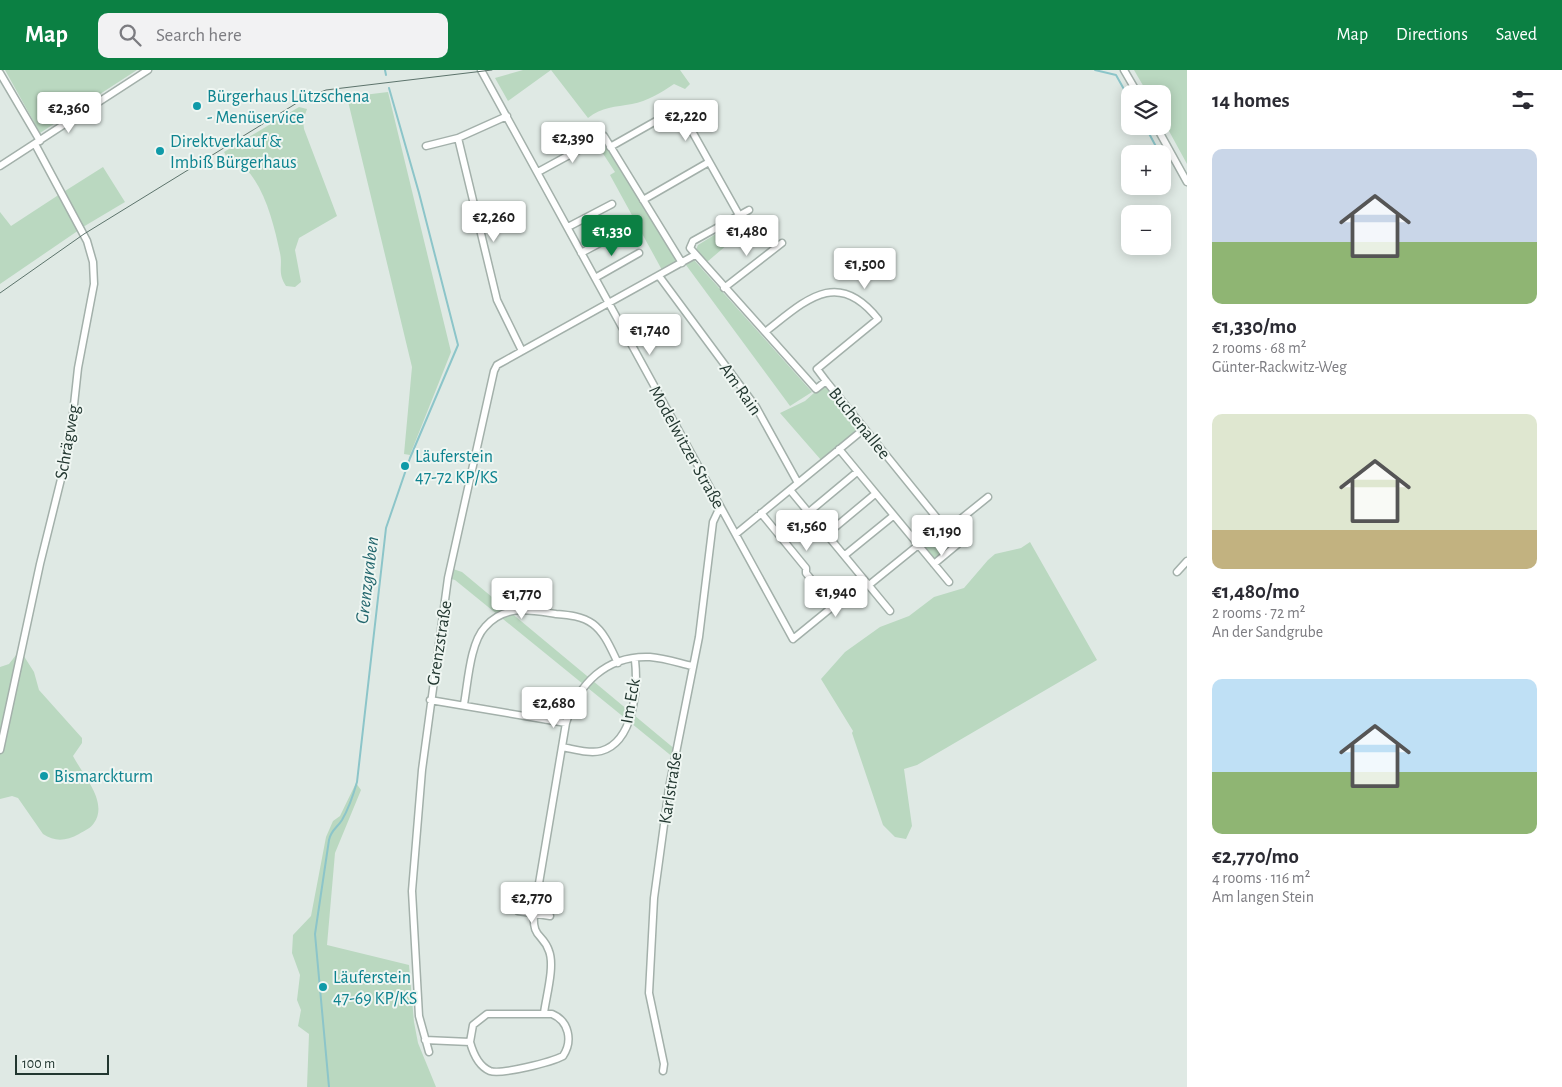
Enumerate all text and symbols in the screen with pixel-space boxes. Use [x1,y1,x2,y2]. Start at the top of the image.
search box [98,13,448,58]
icon: search [116,21,144,49]
text: Map [25,23,68,47]
text: Search here [156,26,242,45]
text: Map [1337,26,1368,44]
text: Directions [1396,26,1468,44]
text: Saved [1496,26,1537,44]
map controls [1121,85,1171,255]
button: layers [1121,85,1171,135]
icon: filters [1509,86,1537,114]
place label: Bürgerhaus Lützschena - Menüservice [207,88,370,127]
text: 14 homes [1212,90,1290,111]
pin: €2,360 [28,92,110,134]
text: €2,360 [48,100,90,116]
marker: Bürgerhaus Lützschena - Menüservice [191,100,203,112]
pin: €2,220 [645,100,727,142]
text: €2,220 [665,108,707,124]
pin: €2,390 [532,122,614,164]
text: €2,390 [552,130,594,146]
place label: Direktverkauf & Imbiß Bürgerhaus [170,133,297,172]
marker: Direktverkauf & Imbiß Bürgerhaus [154,145,166,157]
button: + [1121,145,1171,195]
icon: home [1330,181,1420,271]
pin: €2,260 [453,200,535,243]
button: − [1121,205,1171,255]
text: €2,260 [473,209,515,225]
pin: €1,330 [571,214,653,257]
pin: €1,480 [706,214,788,257]
text: €1,330 [592,223,632,239]
text: €1,480 [726,223,768,239]
pin: €1,500 [824,248,906,290]
text: €1,500 [845,256,885,272]
pin: €1,740 [609,314,691,356]
text: €1,330/mo [1212,316,1297,337]
text: €1,740 [630,322,670,338]
text: 2 rooms · 68 m² [1212,340,1306,356]
text: Günter-Rackwitz-Weg [1212,359,1347,375]
street label: Am Rain [716,360,765,419]
street label: Modelwitzer Straße [645,383,727,512]
street label: Buchenallee [825,384,893,463]
street label: Schrägweg [53,403,83,481]
icon: home [1330,446,1420,536]
place label: Läuferstein 47-72 KP/KS [415,448,498,487]
marker: Läuferstein 47-72 KP/KS [399,460,411,472]
pin: €1,560 [766,510,848,552]
pin: €1,190 [901,514,983,557]
text: €1,560 [787,518,827,534]
text: €1,190 [923,523,961,539]
water label: Grenzgraben [353,535,382,625]
pin: €1,940 [795,576,877,618]
pin: €1,770 [481,578,563,620]
text: €1,480/mo [1212,581,1299,602]
text: €1,940 [815,584,857,600]
text: €1,770 [502,586,542,602]
street label: Grenzstraße [424,599,456,687]
text: 2 rooms · 72 m² [1212,605,1305,621]
text: An der Sandgrube [1212,624,1323,640]
street label: Im Eck [618,677,644,725]
pin: €2,680 [513,686,595,729]
text: €2,680 [533,695,575,711]
icon: home [1330,711,1420,801]
street label: Karlstraße [656,751,686,825]
place label: Bismarckturm [54,768,153,786]
marker: Bismarckturm [38,770,50,782]
text: €2,770/mo [1212,846,1299,867]
text: 4 rooms · 116 m² [1212,870,1310,886]
pin: €2,770 [491,882,573,924]
text: Am langen Stein [1212,889,1314,905]
text: €2,770 [512,890,552,906]
place label: Läuferstein 47-69 KP/KS [333,969,417,1008]
marker: Läuferstein 47-69 KP/KS [317,981,329,993]
scale bar [15,1052,109,1075]
text: 100 m [22,1057,55,1071]

